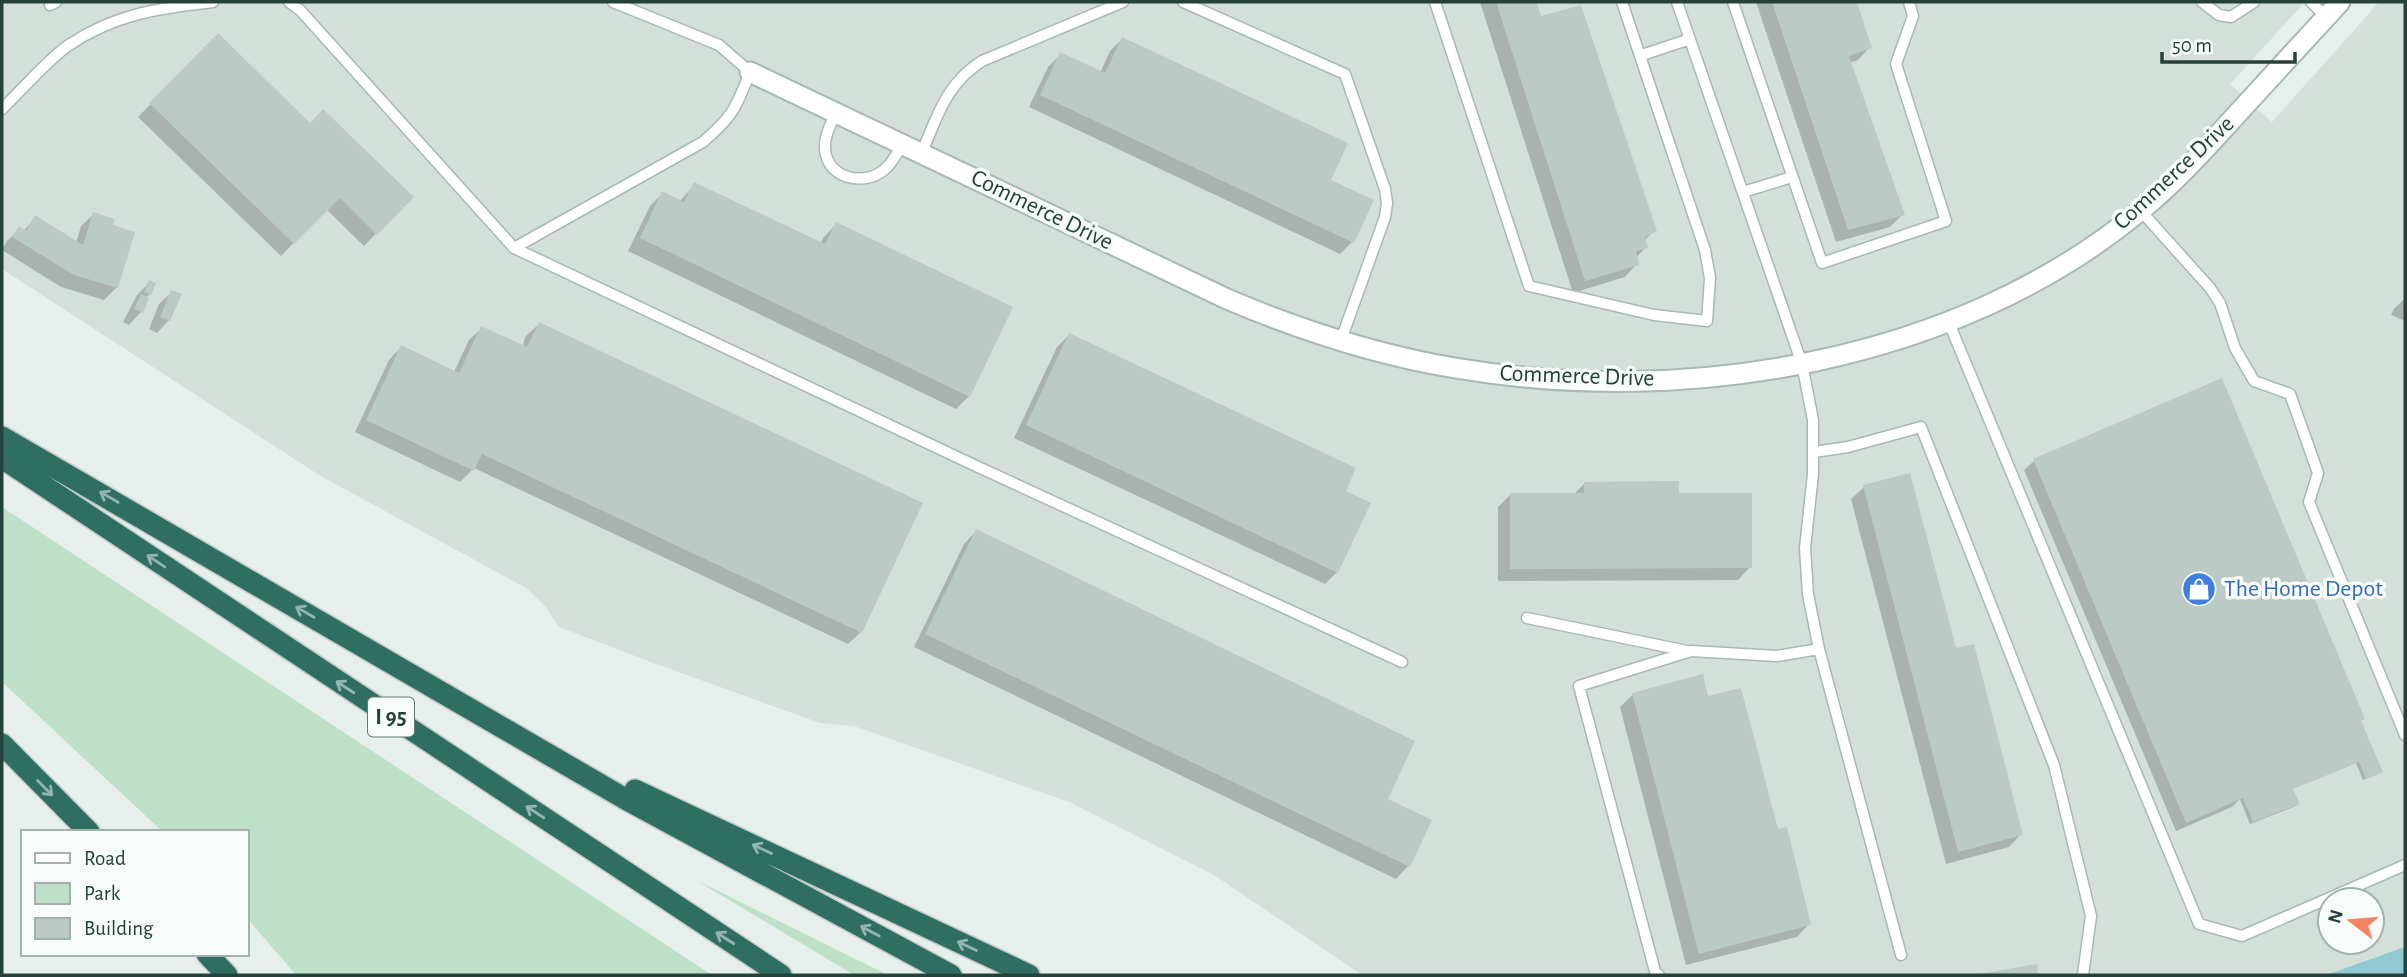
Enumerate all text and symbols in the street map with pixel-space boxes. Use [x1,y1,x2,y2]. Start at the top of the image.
scale bar [2162,21,2295,65]
text: 50 m [2172,35,2212,56]
street label: Commerce Drive [2109,111,2239,235]
street label: Commerce Drive [967,165,1117,255]
street label: Commerce Drive [1499,361,1655,391]
one-way arrow [99,490,119,504]
one-way arrow [146,554,166,568]
shop icon: The Home Depot [2180,570,2218,608]
place label: The Home Depot [2224,577,2383,601]
one-way arrow [296,605,316,619]
one-way arrow [336,679,355,694]
road number: I 95 [368,698,414,736]
one-way arrow [37,779,54,796]
one-way arrow [526,805,545,819]
legend [21,830,248,956]
one-way arrow [752,842,773,855]
text: Road [84,848,126,869]
text: Park [84,883,121,904]
north arrow [2316,886,2386,956]
text: N [2325,908,2347,926]
text: Building [84,918,154,939]
one-way arrow [860,924,880,938]
one-way arrow [715,930,735,944]
one-way arrow [957,939,979,952]

